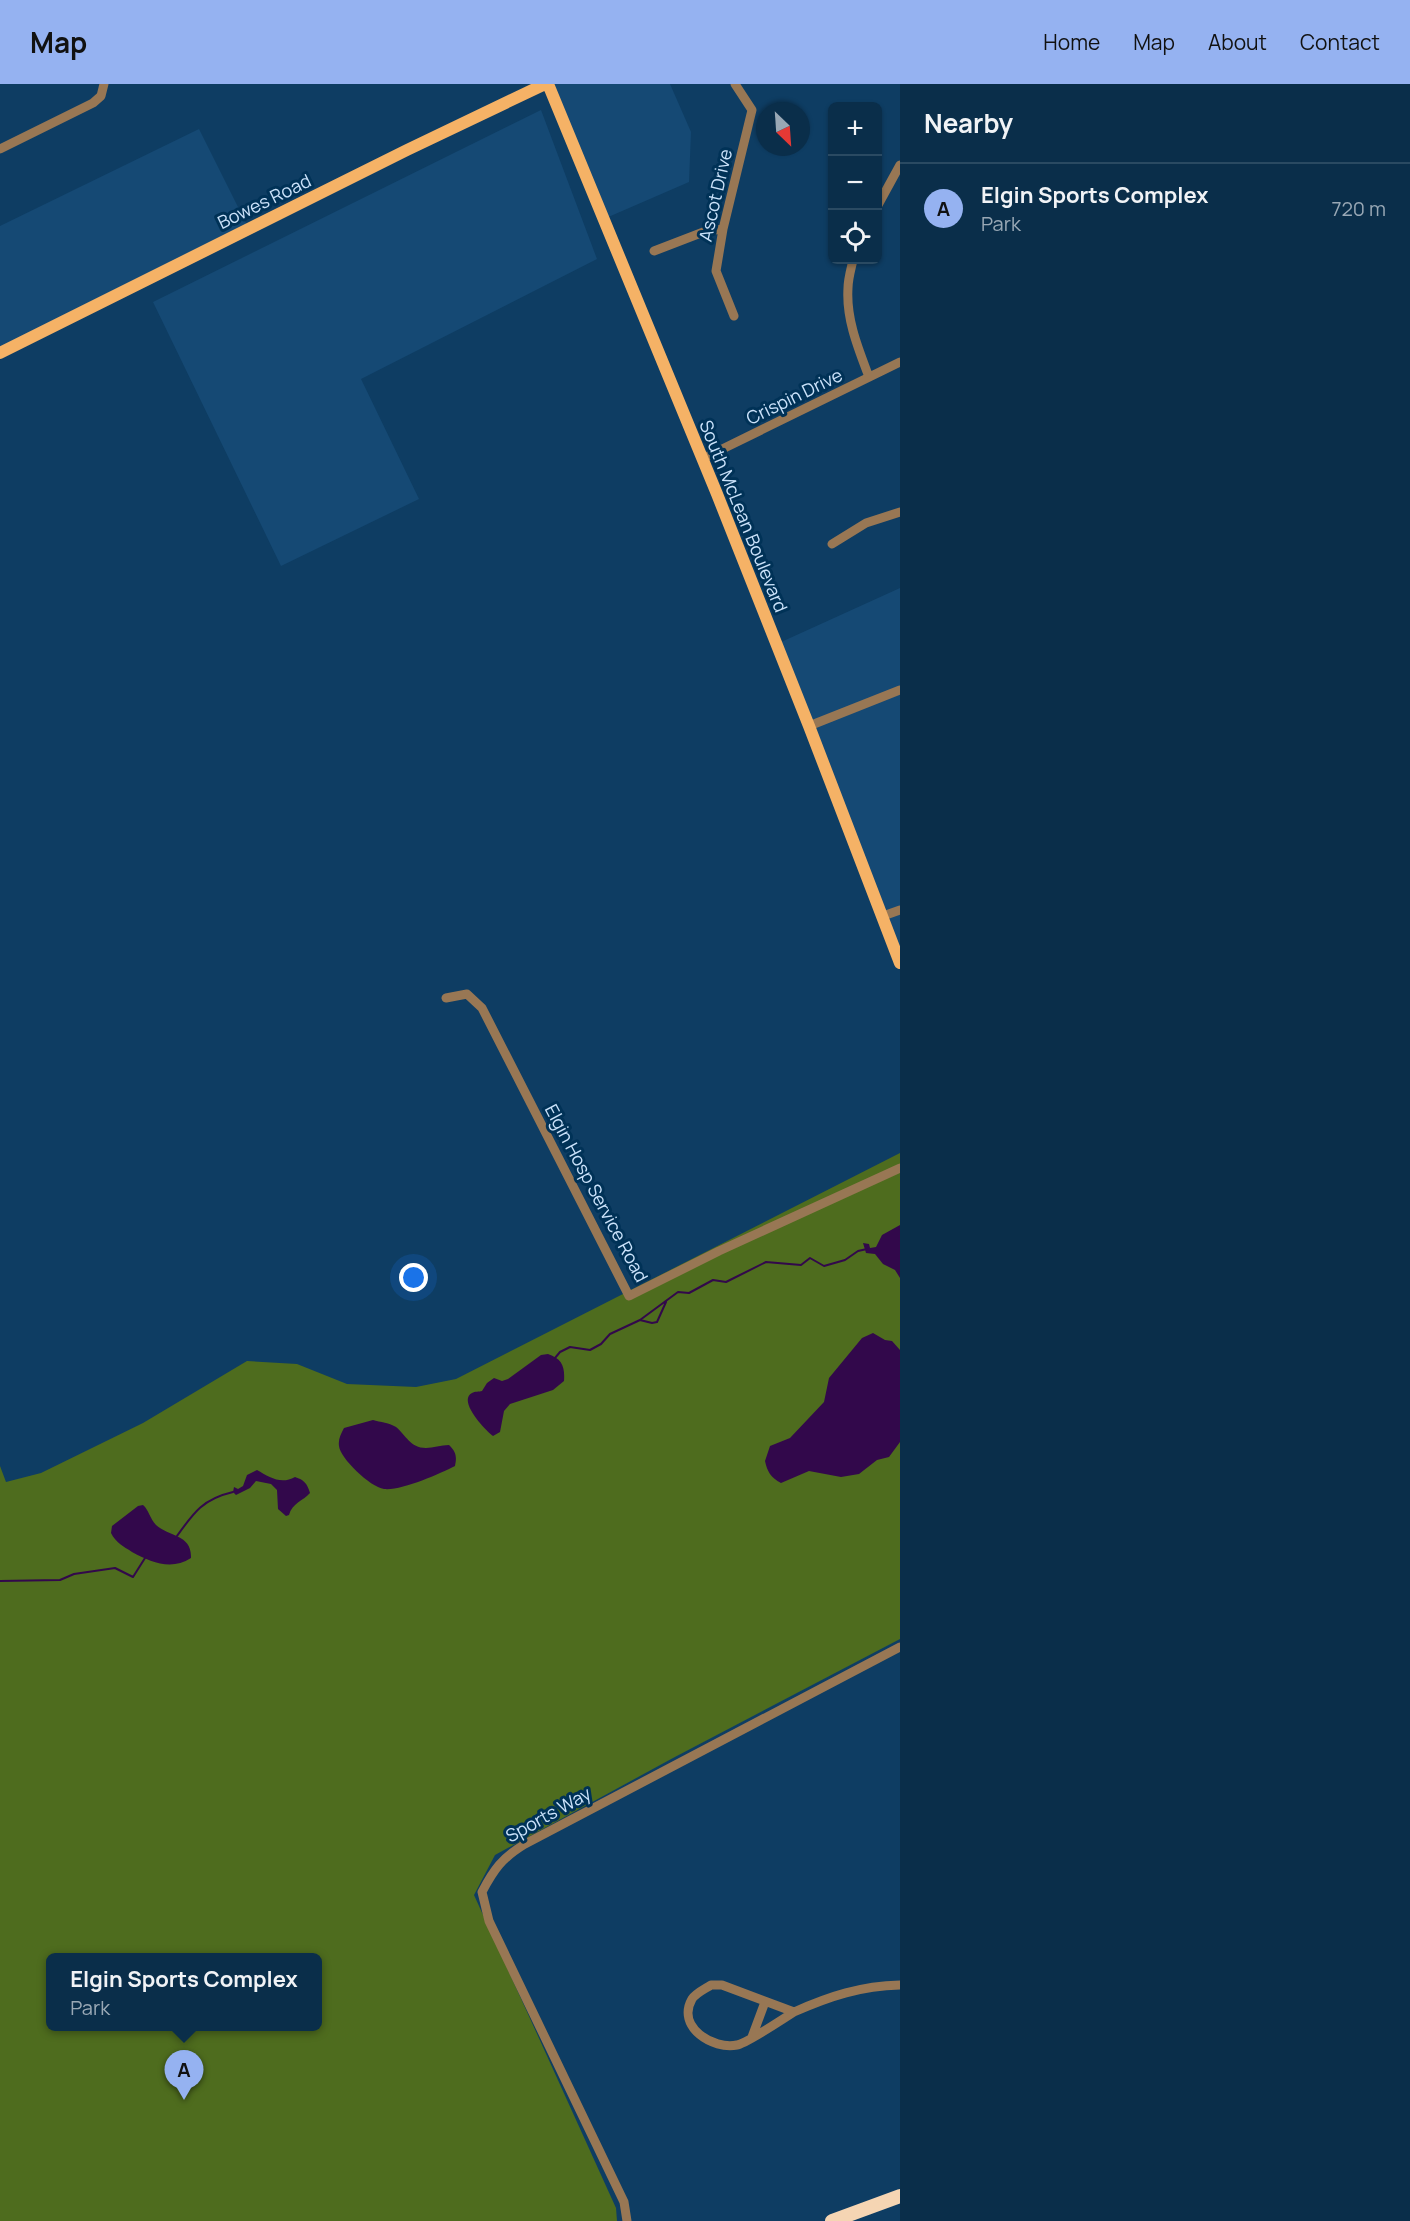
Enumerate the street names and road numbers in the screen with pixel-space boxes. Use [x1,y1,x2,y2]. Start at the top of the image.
street label: Ascot Drive [693,146,737,244]
street label: Bowes Road [213,168,315,234]
street label: Crispin Drive [742,362,846,430]
street label: South McLean Boulevard [694,416,794,616]
street label: Elgin Hosp Service Road [540,1100,654,1286]
street label: Sports Way [501,1780,595,1847]

